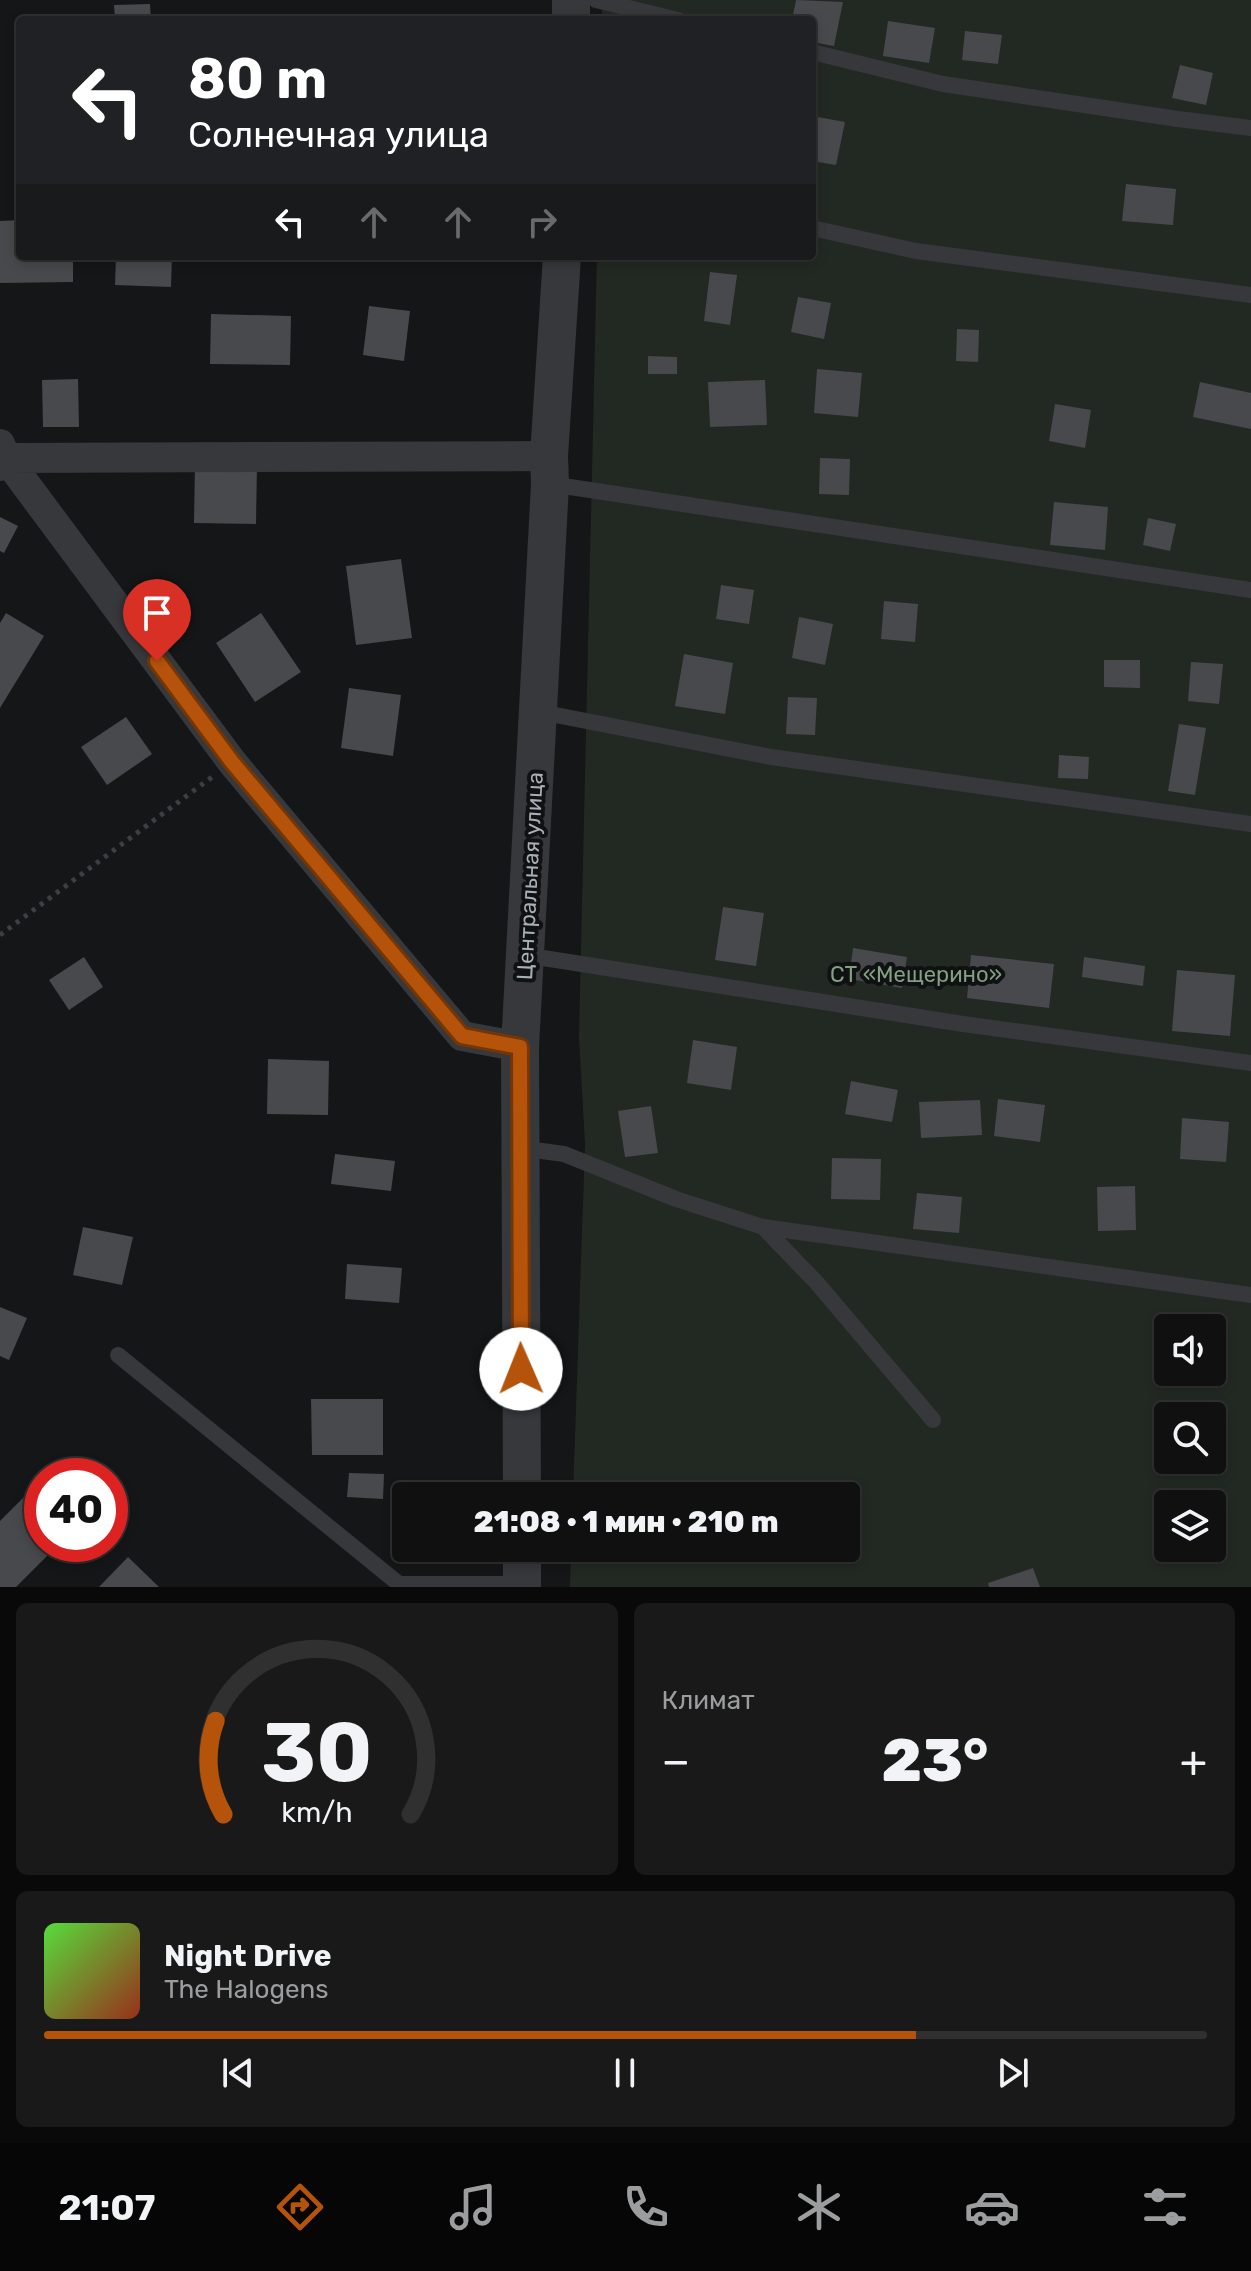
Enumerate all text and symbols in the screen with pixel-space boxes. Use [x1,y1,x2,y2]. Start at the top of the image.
text: 80 m [188,46,327,112]
icon: left [56,48,160,152]
text: Солнечная улица [188,113,489,156]
icon: left [268,200,312,244]
icon: ahead [352,200,396,244]
icon: ahead [436,200,480,244]
icon: right [520,200,564,244]
pin [123,579,191,661]
icon: arrive [135,591,179,635]
street label: Центральная улица [511,771,549,981]
park label: СТ «Мещерино» [830,961,1002,988]
map controls [1154,1314,1226,1562]
button: sound [1154,1314,1226,1386]
position arrow [479,1327,563,1411]
button: search [1154,1402,1226,1474]
speed limit sign: 40 [24,1458,128,1562]
button: layers [1154,1490,1226,1562]
text: 21:08 · 1 мин · 210 m [474,1504,778,1540]
text: Климат [662,1685,754,1716]
text: 30 [261,1703,372,1802]
text: 23° [881,1725,988,1796]
text: − [662,1735,690,1787]
text: + [1180,1735,1207,1787]
text: km/h [281,1795,352,1829]
text: Night Drive [164,1938,332,1974]
text: The Halogens [164,1974,329,2005]
icon: previous [216,2051,260,2095]
icon: pause [603,2051,647,2095]
icon: next [991,2051,1035,2095]
icon: directions [272,2179,328,2235]
icon: music [445,2179,501,2235]
icon: phone [618,2179,674,2235]
icon: climate [791,2179,847,2235]
icon: car [964,2179,1020,2235]
icon: filters [1137,2179,1193,2235]
text: 21:07 [58,2186,155,2229]

